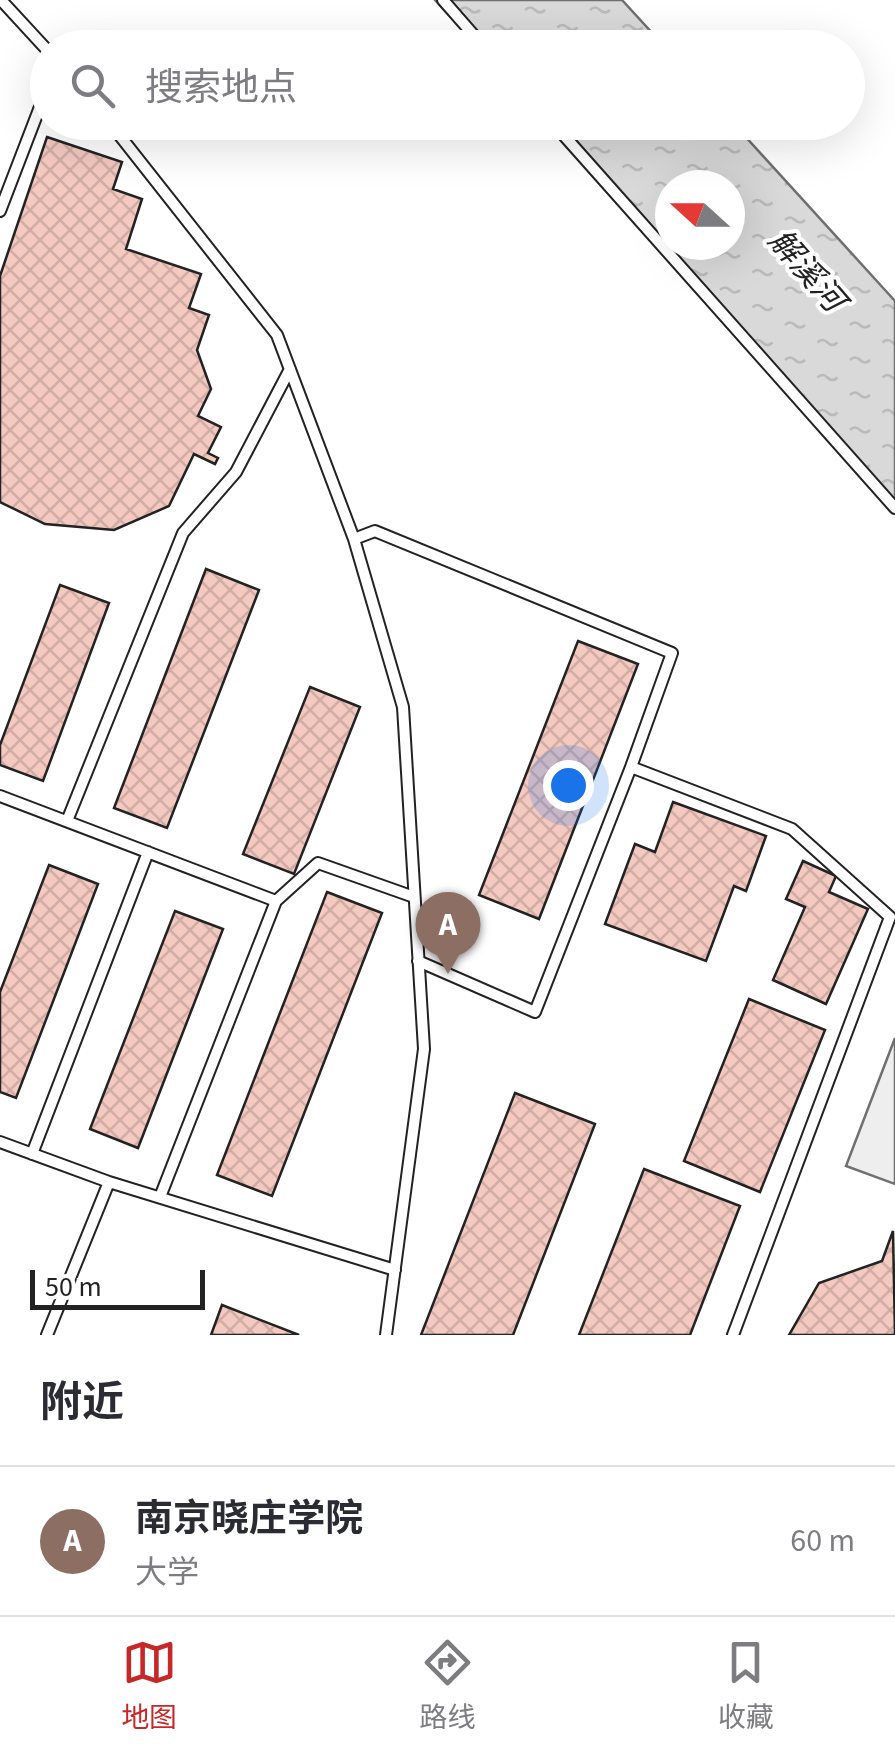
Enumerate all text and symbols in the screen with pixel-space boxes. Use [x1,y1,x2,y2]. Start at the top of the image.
search box [30,30,865,140]
icon: search [65,58,120,113]
text: 搜索地点 [145,61,297,115]
north arrow [655,170,745,260]
water label: 解溪河 [757,219,859,326]
your location [543,760,594,811]
pin: A [416,892,480,974]
scale bar [30,1265,205,1310]
text: 50 m [45,1267,102,1307]
text: 附近 [40,1373,124,1433]
text: 南京晓庄学院 [135,1492,363,1546]
text: A [63,1518,82,1564]
text: 60 m [790,1518,855,1564]
text: 大学 [135,1550,199,1596]
tab: 地图 [121,1635,177,1738]
tab: 路线 [419,1635,476,1738]
tab: 收藏 [718,1635,774,1738]

